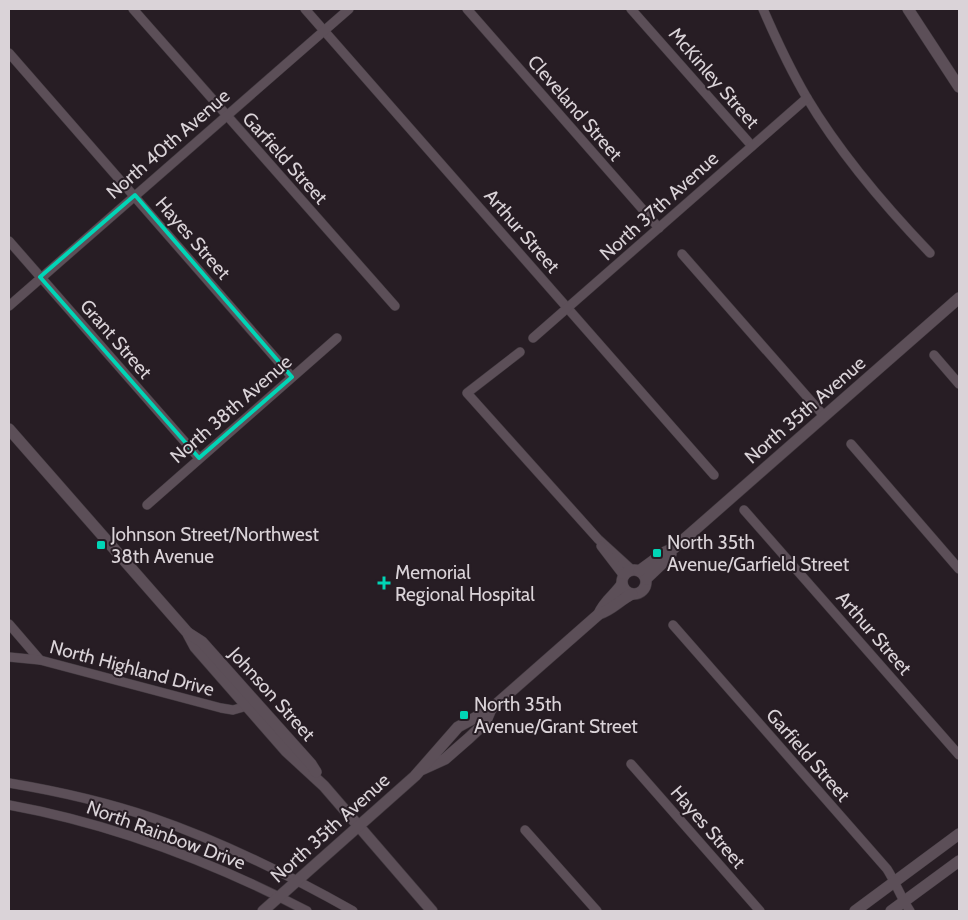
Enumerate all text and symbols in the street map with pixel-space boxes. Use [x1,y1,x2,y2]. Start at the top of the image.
street label: McKinley Street [664,23,764,134]
street label: Cleveland Street [523,50,628,166]
street label: North 40th Avenue [102,84,235,204]
street label: Garfield Street [238,107,333,209]
street label: North 37th Avenue [595,147,723,265]
street label: Arthur Street [479,184,565,278]
street label: Hayes Street [151,192,236,285]
street label: Grant Street [75,295,157,384]
street label: North 38th Avenue [166,350,297,468]
street label: North 35th Avenue [740,351,870,469]
place label: Johnson Street/Northwest 38th Avenue [110,523,320,568]
place label: North 35th Avenue/Garfield Street [667,531,850,576]
marker: Johnson Street/Northwest 38th Avenue [95,539,107,551]
marker: North 35th Avenue/Garfield Street [651,547,663,559]
place label: Memorial Regional Hospital [395,561,535,606]
marker: Memorial Regional Hospital [377,576,391,590]
street label: Arthur Street [831,586,917,680]
street label: North Highland Drive [47,635,217,701]
street label: Johnson Street [223,642,320,746]
place label: North 35th Avenue/Grant Street [474,693,638,738]
street label: Garfield Street [761,704,855,807]
marker: North 35th Avenue/Grant Street [458,709,470,721]
street label: North 35th Avenue [266,768,394,888]
street label: Hayes Street [666,781,751,874]
street label: North Rainbow Drive [83,796,249,874]

